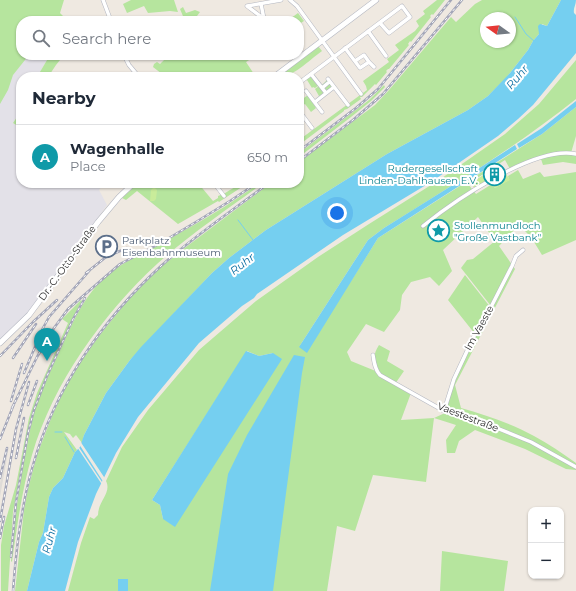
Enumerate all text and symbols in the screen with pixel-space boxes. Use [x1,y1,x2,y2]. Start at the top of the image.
north arrow [480,12,516,48]
search box [16,16,304,60]
icon: search [30,27,52,49]
text: Search here [62,29,151,48]
water label: Ruhr [503,62,531,92]
text: Nearby [32,88,96,108]
text: Wagenhalle [70,139,164,158]
text: A [40,149,50,165]
text: 650 m [247,149,288,165]
text: Place [70,158,106,174]
building icon: Rudergesellschaft Linden-Dahlhausen E.V. [481,161,507,187]
place label: Rudergesellschaft Linden-Dahlhausen E.V. [359,162,478,187]
your location [327,203,347,223]
place icon: Stollenmundloch "Große Vastbank" [426,218,452,244]
place label: Stollenmundloch "Große Vastbank" [454,219,541,244]
street label: Dr.-C.-Otto-Straße [35,223,99,303]
parking icon: Parkplatz Eisenbahnmuseum [93,233,119,259]
place label: Parkplatz Eisenbahnmuseum [122,234,221,259]
water label: Ruhr [227,250,257,278]
street label: Im Vaeste [461,303,497,353]
pin: A [34,328,60,361]
street label: Vaestestraße [436,399,500,435]
map controls [528,507,564,579]
button: + [528,507,564,543]
water label: Ruhr [39,524,59,555]
button: − [528,543,564,579]

